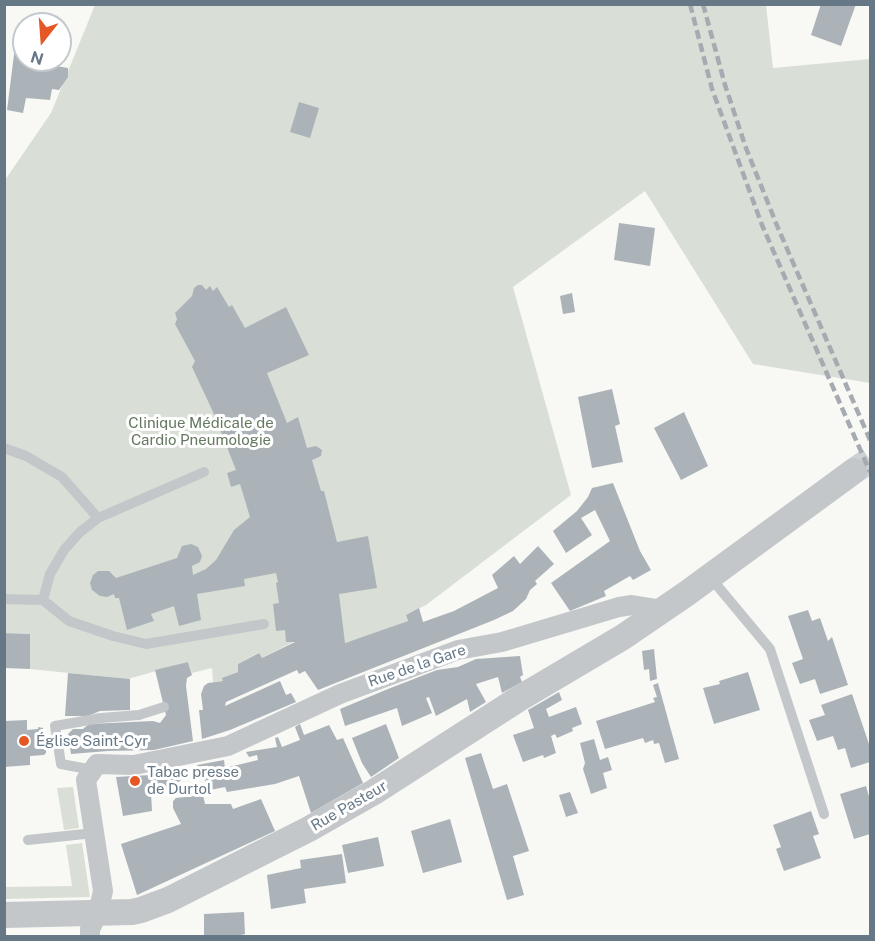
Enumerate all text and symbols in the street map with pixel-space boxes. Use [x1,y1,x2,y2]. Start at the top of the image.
north arrow [12,12,72,72]
text: N [28,47,46,69]
park label: Clinique Médicale de Cardio Pneumologie [128,414,274,449]
street label: Rue de la Gare [366,641,468,691]
place label: Église Saint-Cyr [36,732,148,750]
marker: Église Saint-Cyr [17,734,31,748]
place label: Tabac presse de Durtol [147,763,239,798]
marker: Tabac presse de Durtol [128,774,142,788]
street label: Rue Pasteur [308,777,390,835]

